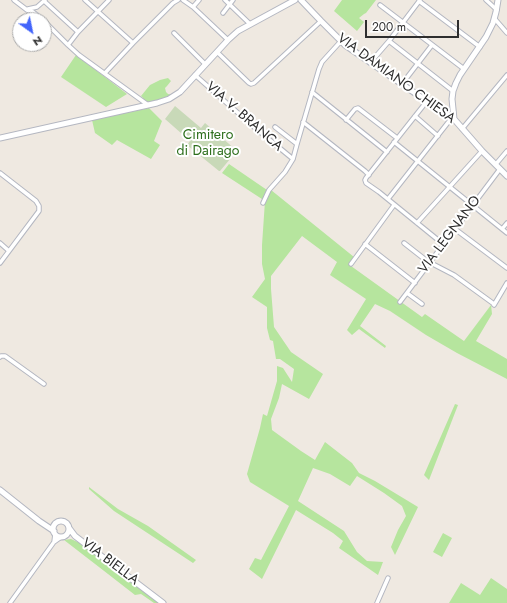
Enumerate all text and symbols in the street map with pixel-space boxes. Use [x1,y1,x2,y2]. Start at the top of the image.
north arrow [12,12,52,52]
scale bar [367,12,461,38]
text: 200 m [372,18,406,36]
street label: VIA DAMIANO CHIESA [334,30,458,128]
text: N [30,32,46,50]
street label: VIA V. BRANCA [202,79,286,155]
park label: Cimitero di Dairago [177,128,239,160]
street label: VIA LEGNANO [415,193,485,277]
street label: VIA BIELLA [78,535,142,589]

